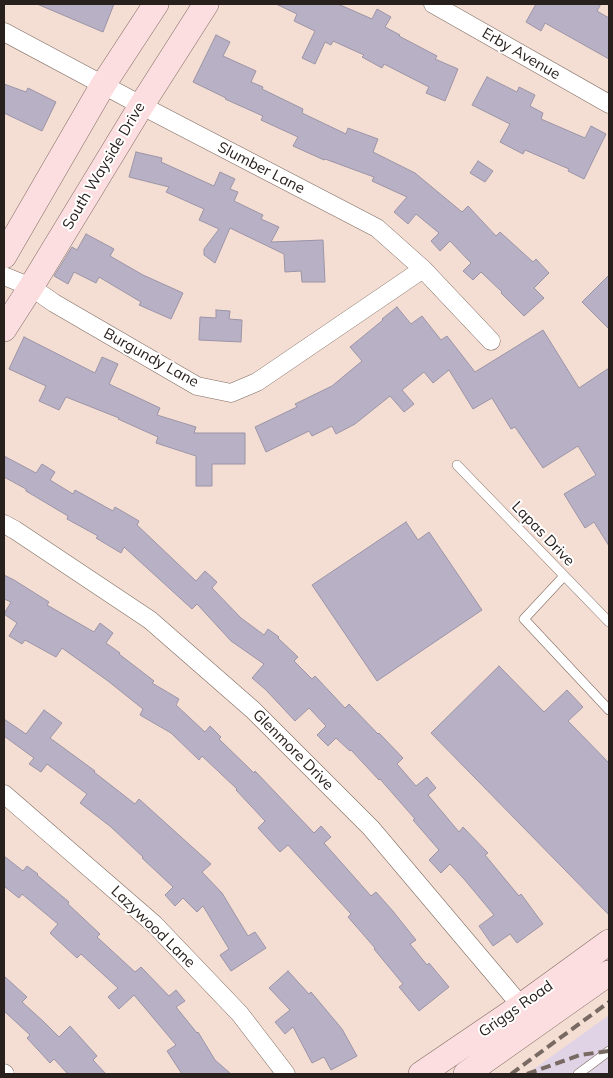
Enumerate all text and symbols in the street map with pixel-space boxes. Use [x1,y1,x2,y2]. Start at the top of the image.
street label: Erby Avenue [479,24,563,84]
street label: South Wayside Drive [59,99,149,233]
street label: Slumber Lane [214,138,308,198]
street label: Burgundy Lane [100,325,202,391]
street label: Lapas Drive [508,498,578,570]
street label: Glenmore Drive [249,706,337,794]
street label: Lazywood Lane [107,882,199,972]
street label: Griggs Road [476,977,556,1041]

